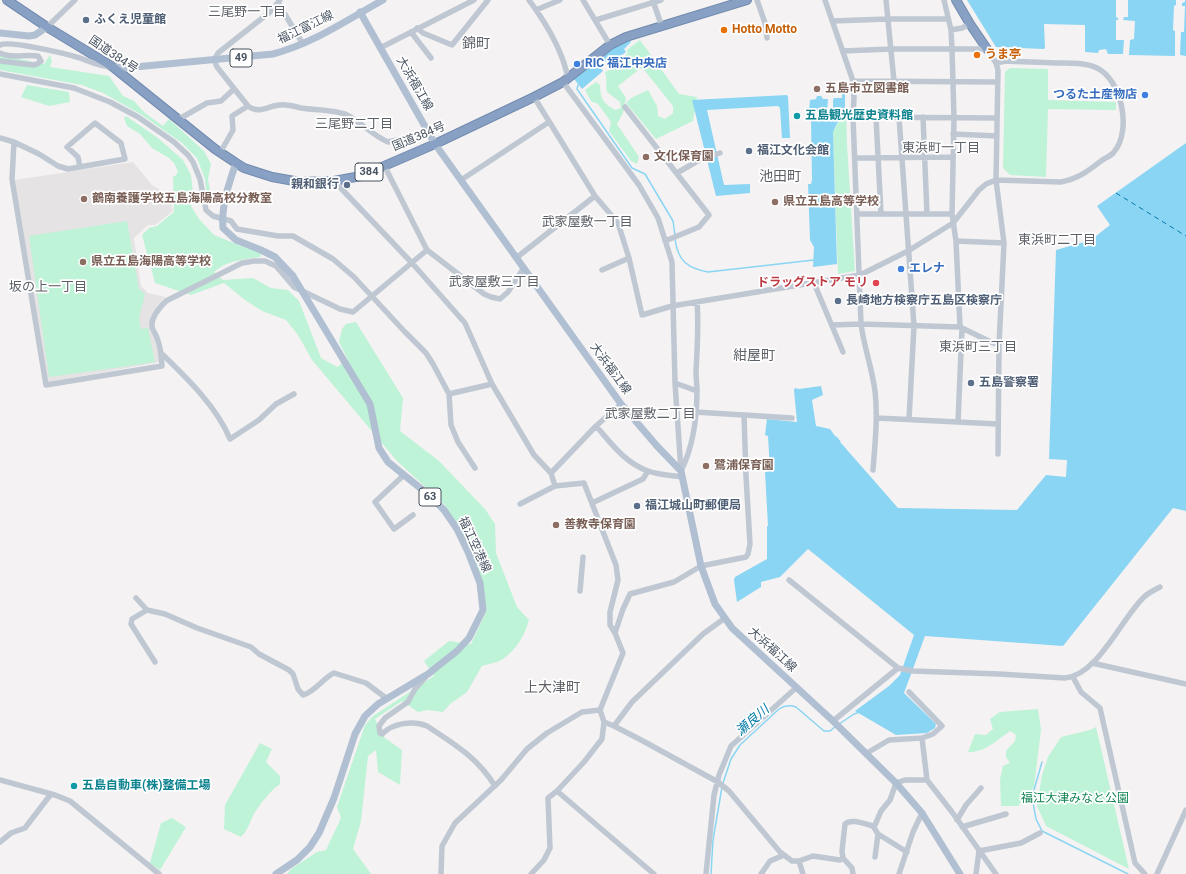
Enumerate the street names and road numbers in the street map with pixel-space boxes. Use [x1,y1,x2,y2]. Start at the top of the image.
street label: 福江富江線 [276,8,336,48]
street label: 国道384号 [86,33,140,77]
road number: 49 [230,49,252,67]
street label: 大浜福江線 [393,54,435,114]
street label: 国道384号 [390,119,448,155]
road number: 384 [355,163,383,181]
street label: 大浜福江線 [587,340,633,398]
road number: 63 [419,488,441,506]
street label: 福江空港線 [455,515,493,575]
street label: 大浜福江線 [745,625,799,675]

